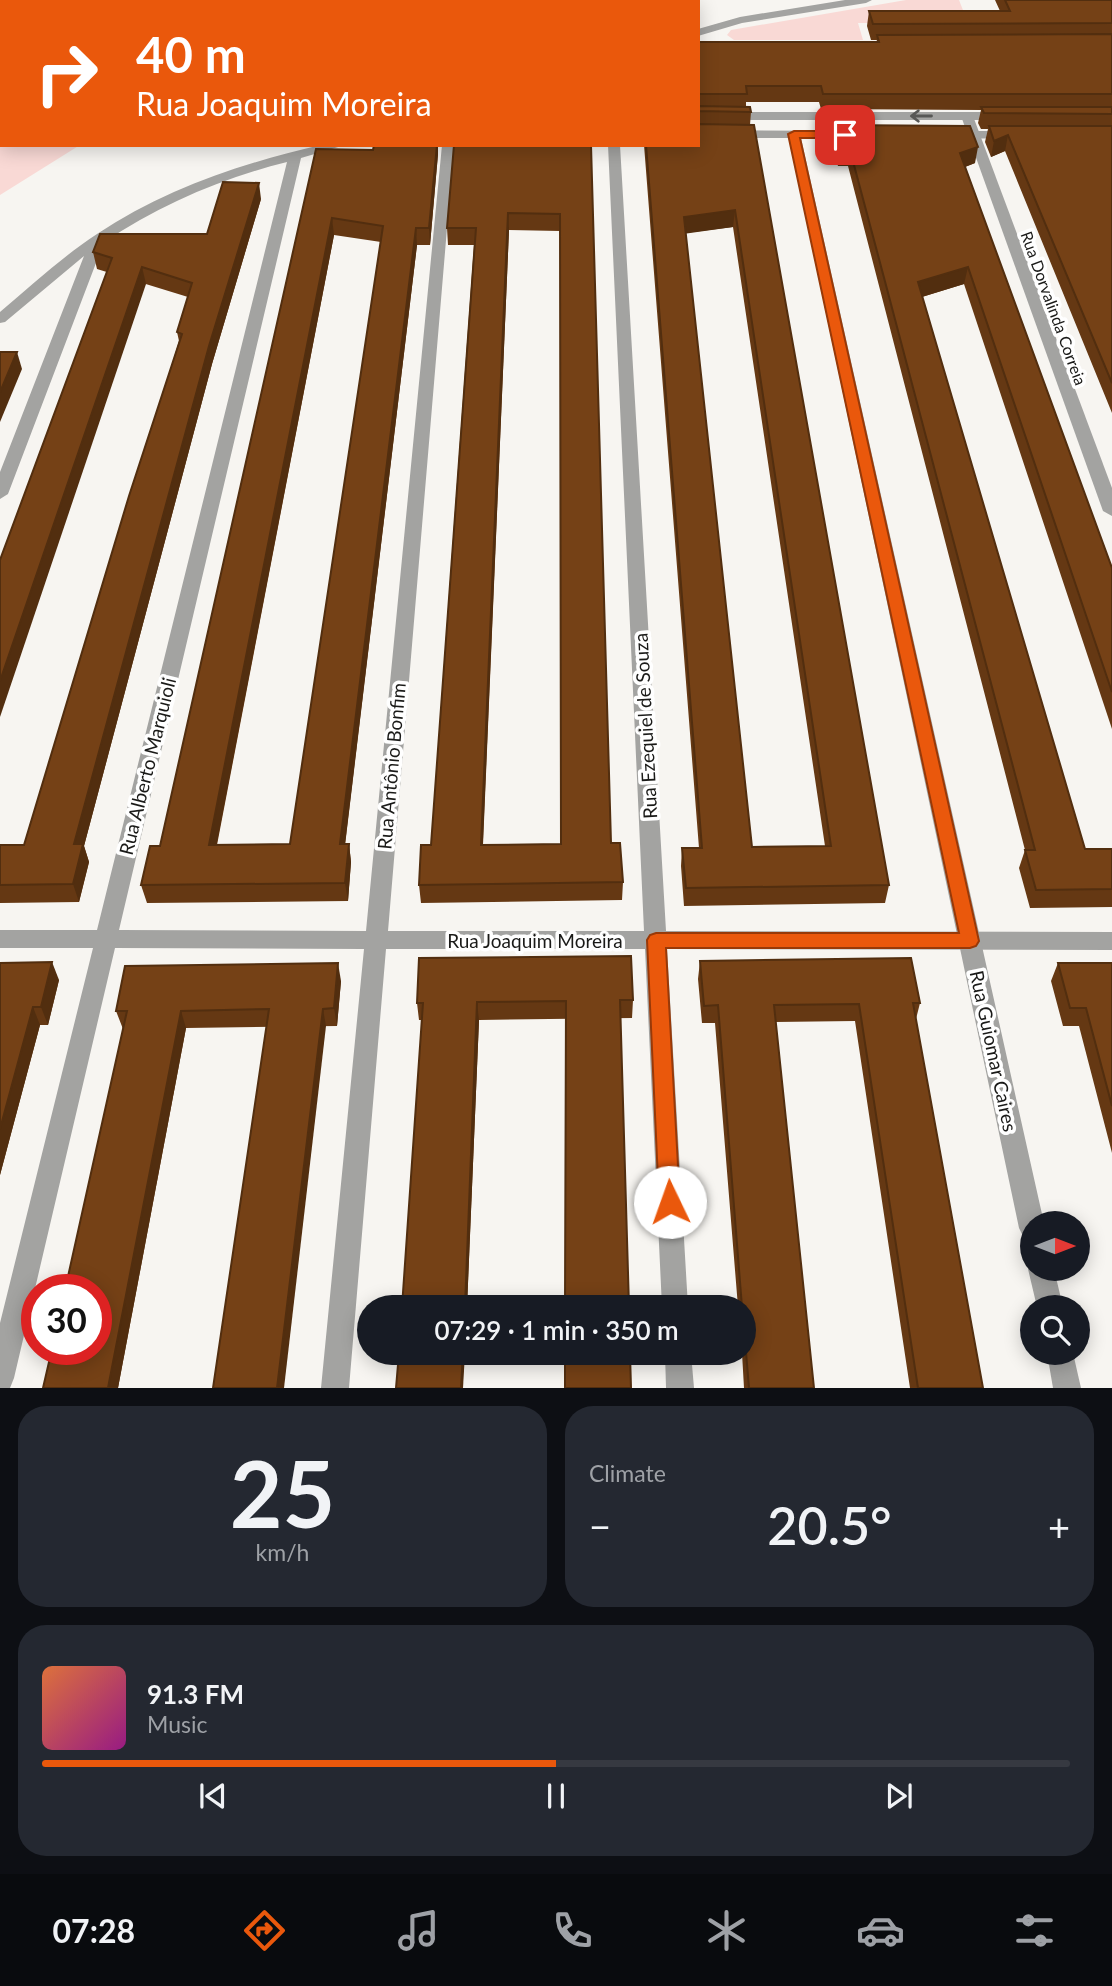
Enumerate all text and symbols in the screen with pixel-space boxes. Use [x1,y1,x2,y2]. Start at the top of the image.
text: 40 m [136,25,246,83]
icon: right [21,28,112,119]
text: Rua Joaquim Moreira [136,84,432,123]
pin [815,105,875,165]
one-way arrow [910,109,933,123]
icon: arrive [826,116,864,154]
street label: Rua Dorvalinda Correia [1017,228,1091,388]
street label: Rua Ezequiel de Souza [629,632,661,820]
street label: Rua Alberto Marquioli [114,675,180,857]
street label: Rua Antônio Bonfim [372,682,410,850]
street label: Rua Joaquim Moreira [447,929,623,952]
street label: Rua Guiomar Caires [966,968,1022,1134]
position arrow [633,1165,707,1239]
north arrow [1020,1211,1090,1281]
map controls [1020,1211,1090,1365]
speed limit sign: 30 [21,1274,112,1365]
button: search [1020,1295,1090,1365]
text: 07:29 · 1 min · 350 m [434,1314,679,1346]
text: 25 [230,1438,335,1547]
text: Climate [589,1459,666,1487]
text: 20.5° [767,1494,892,1556]
text: − [589,1503,611,1549]
text: + [1048,1503,1070,1549]
text: km/h [256,1538,309,1566]
text: 91.3 FM [147,1678,244,1710]
text: Music [147,1710,207,1738]
icon: previous [194,1777,232,1815]
icon: pause [537,1777,575,1815]
icon: next [880,1777,918,1815]
icon: directions [240,1906,289,1955]
icon: music [394,1906,443,1955]
icon: phone [548,1906,597,1955]
icon: climate [702,1906,751,1955]
icon: car [856,1906,905,1955]
icon: filters [1010,1906,1059,1955]
text: 07:28 [53,1911,135,1950]

